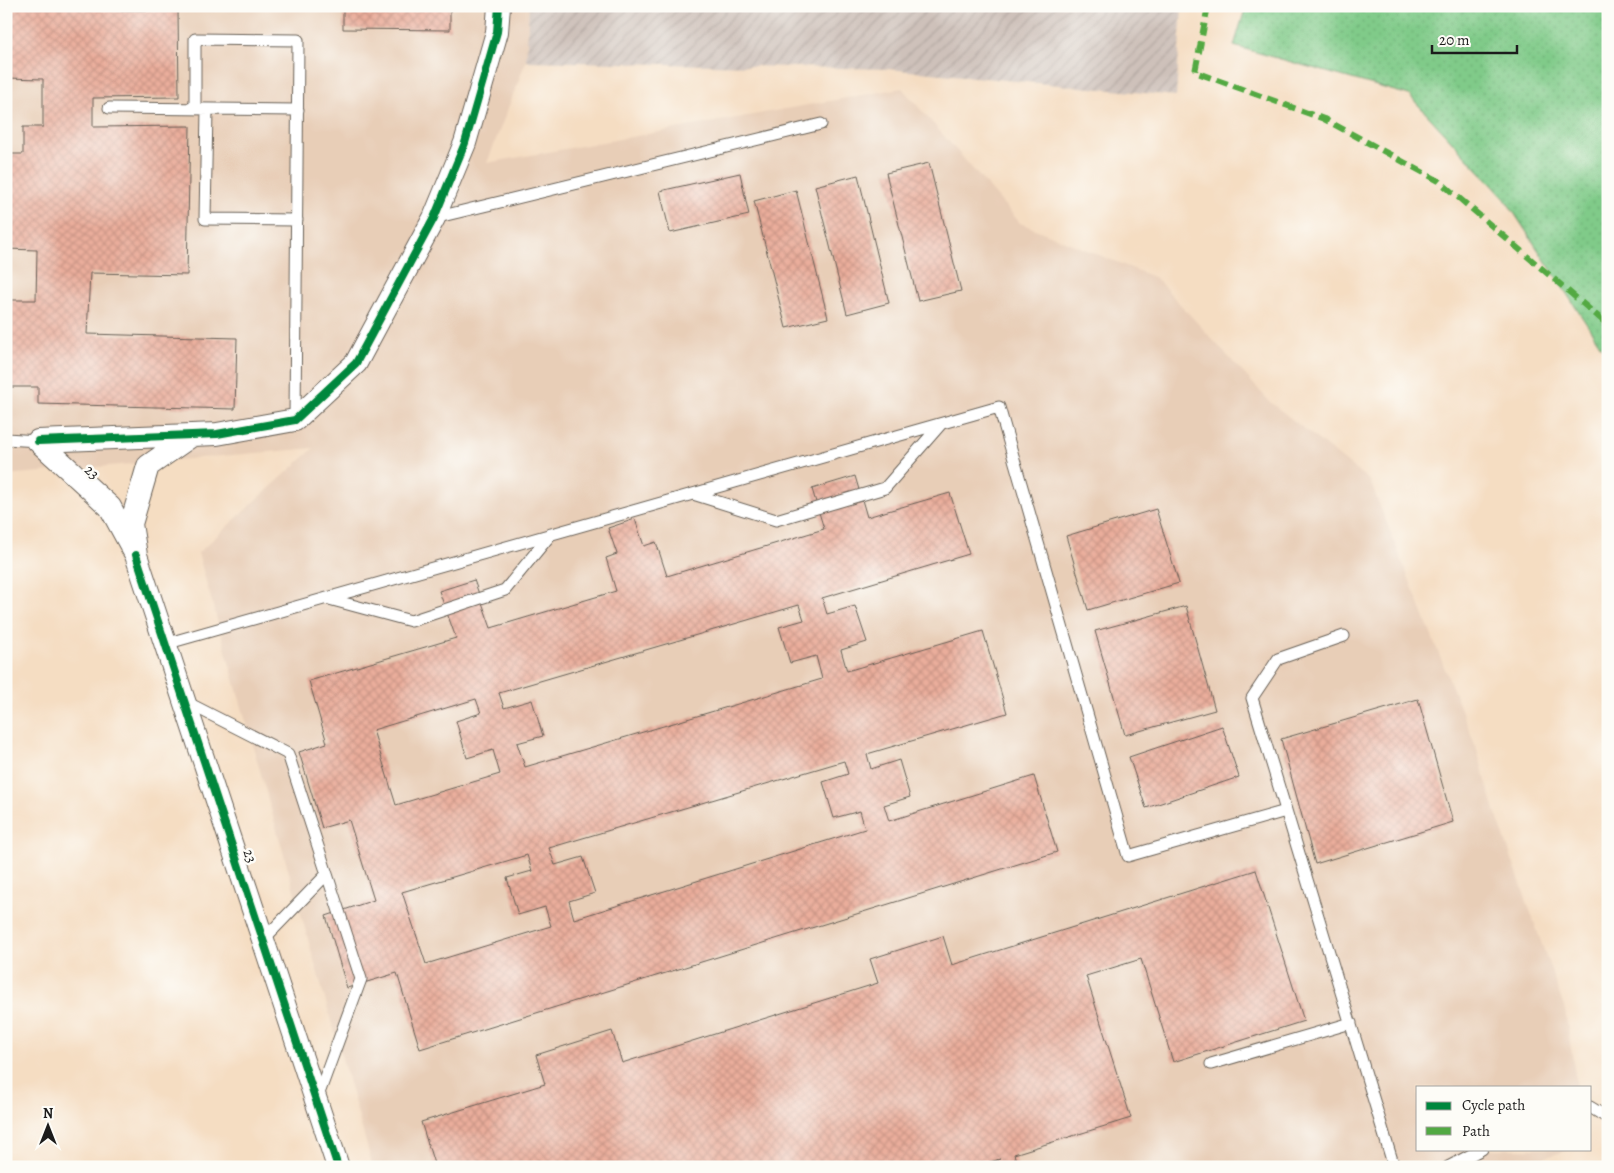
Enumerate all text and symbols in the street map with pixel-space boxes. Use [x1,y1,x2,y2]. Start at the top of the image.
scale bar [1432,22,1516,54]
text: 20 m [1439,30,1470,50]
street label: 23 [80,460,104,484]
street label: 23 [238,847,262,865]
legend [1416,1086,1592,1150]
text: Cycle path [1462,1095,1525,1115]
north arrow [22,1100,72,1150]
text: N [43,1104,53,1123]
text: Path [1462,1121,1490,1141]

